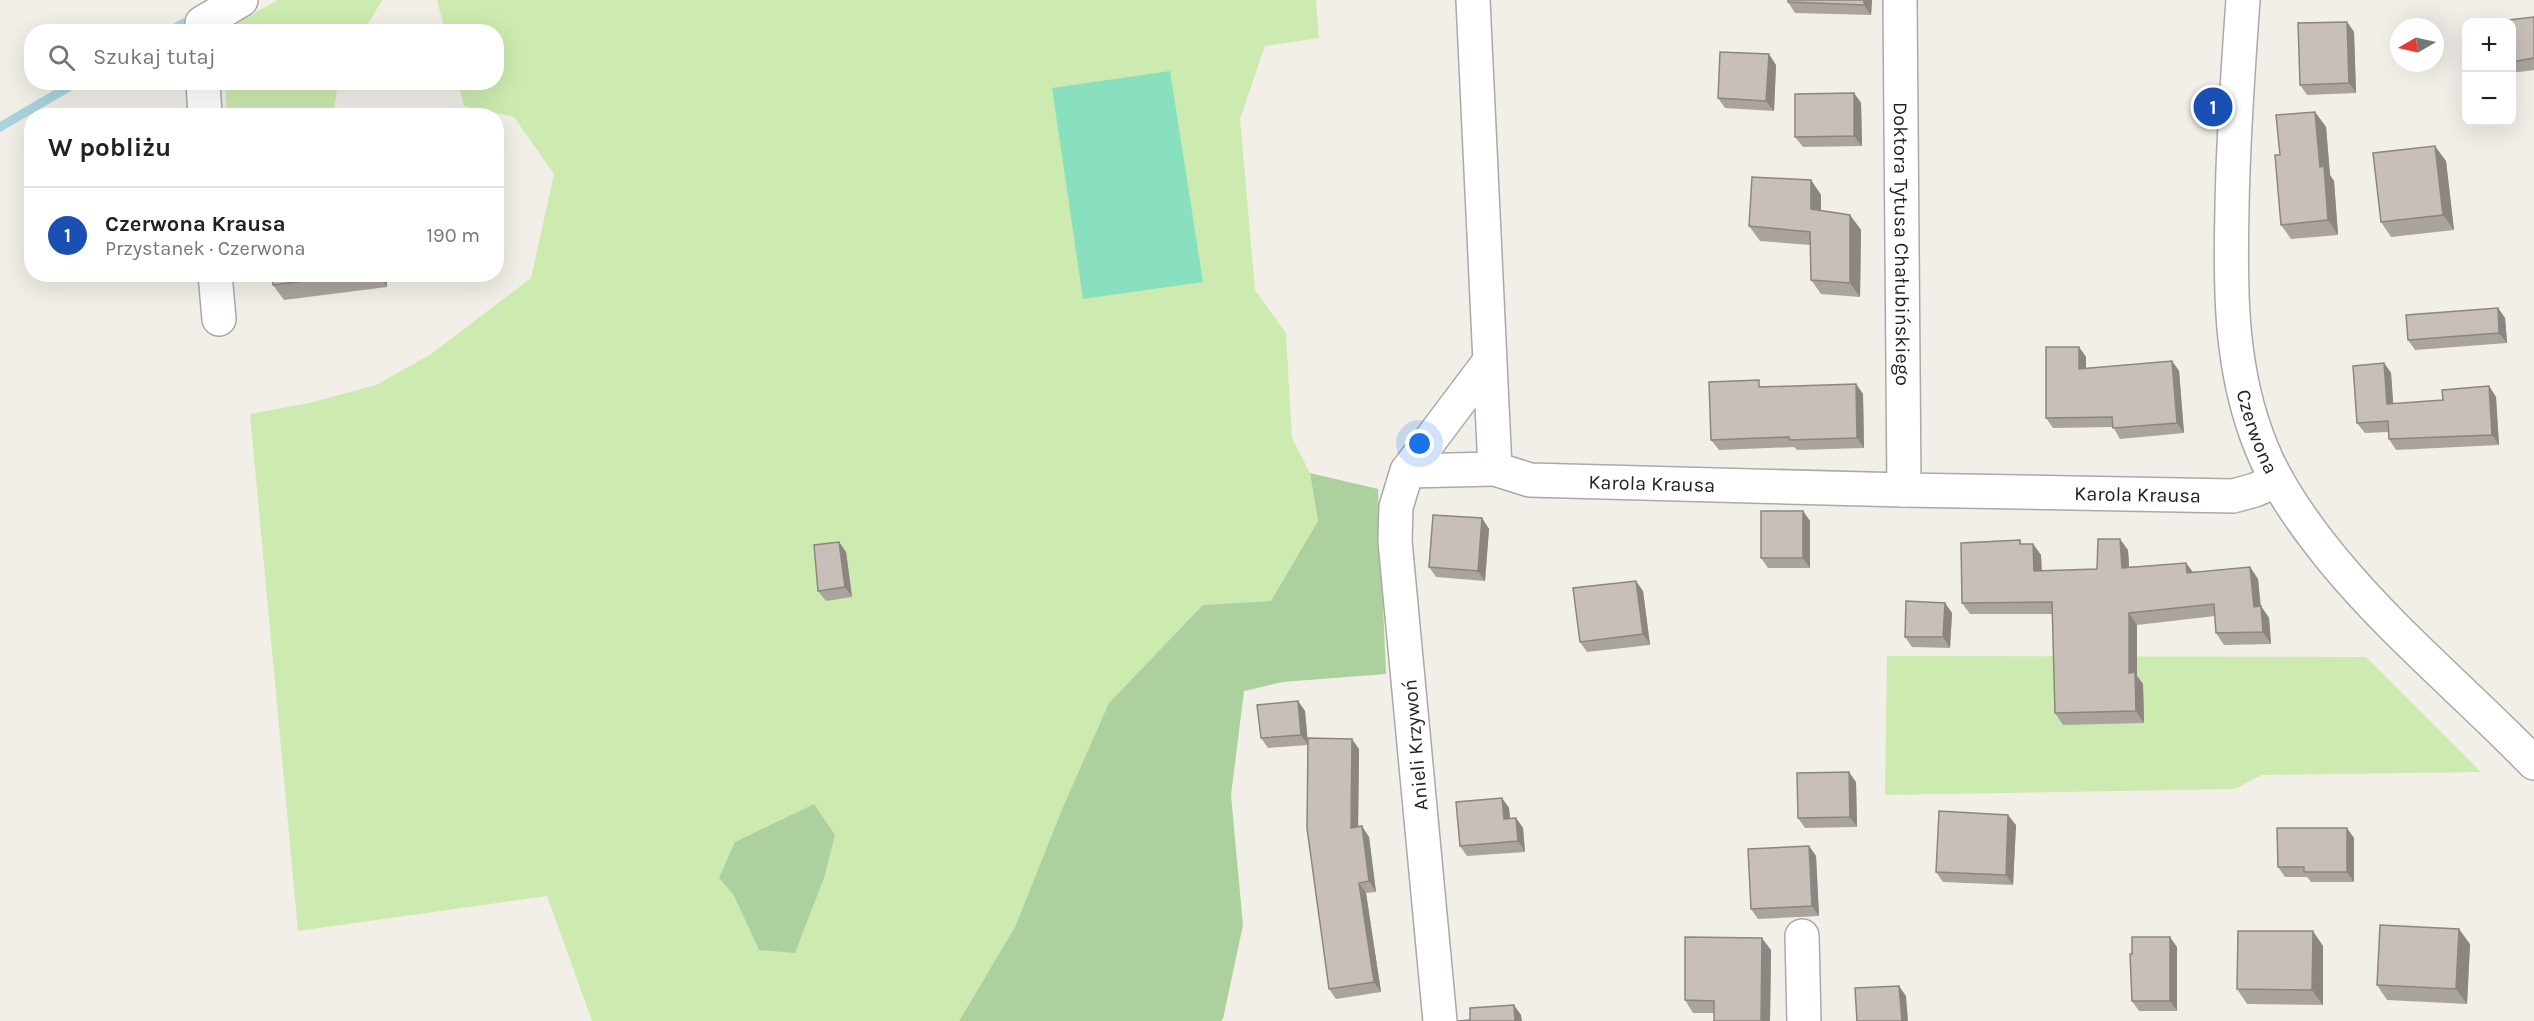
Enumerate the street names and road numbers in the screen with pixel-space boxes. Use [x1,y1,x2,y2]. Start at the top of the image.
street label: Doktora Tytusa Chałubińskiego [1889,102,1914,386]
street label: Czerwona [2232,387,2283,478]
street label: Karola Krausa [1588,471,1715,497]
street label: Karola Krausa [2074,482,2201,507]
street label: Anieli Krzywoń [1398,678,1433,812]

